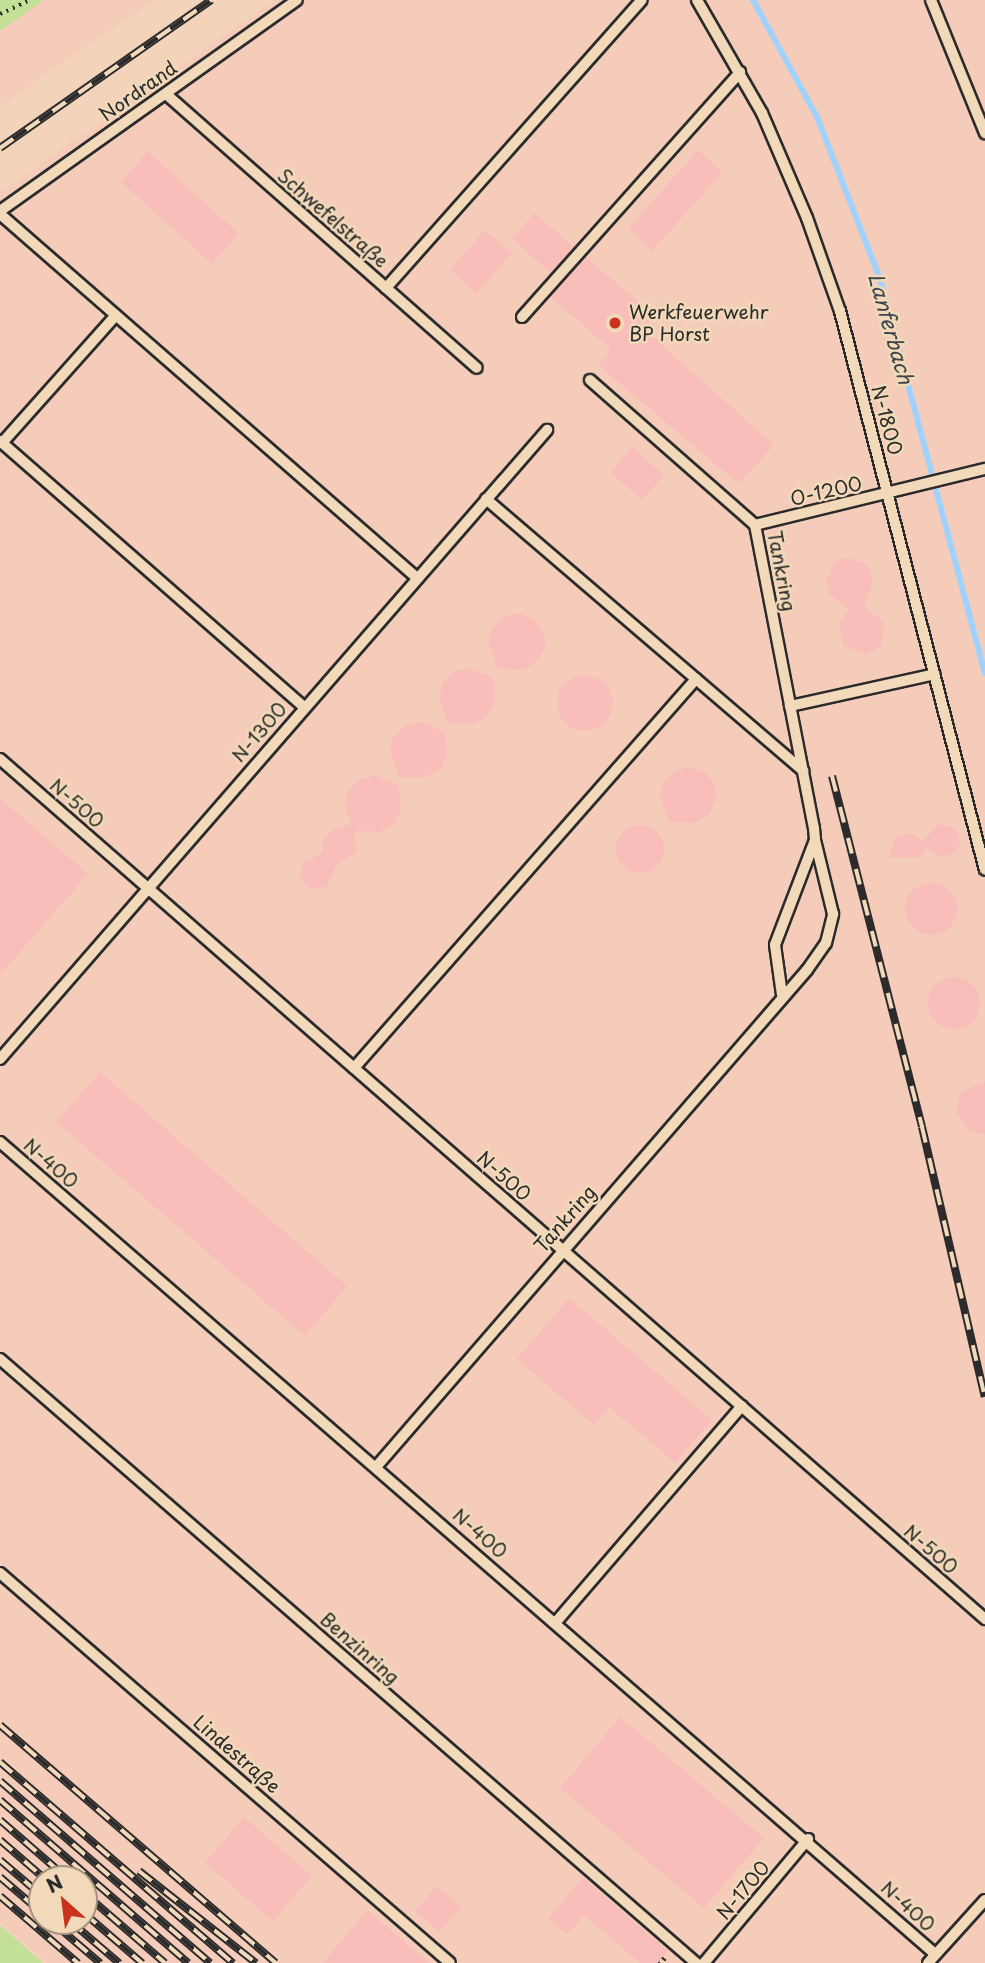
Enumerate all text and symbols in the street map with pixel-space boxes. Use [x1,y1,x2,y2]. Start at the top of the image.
street label: Nordrand [95,56,181,126]
street label: Schwefelstraße [273,164,393,272]
water label: Lanferbach [864,270,920,386]
place label: Werkfeuerwehr BP Horst [629,301,769,345]
marker: Werkfeuerwehr BP Horst [607,315,623,331]
street label: N-1800 [867,383,907,457]
street label: O-1200 [788,472,864,510]
street label: Tankring [763,529,801,613]
street label: N-1300 [227,697,291,767]
street label: N-500 [45,773,109,833]
street label: N-400 [19,1133,83,1193]
street label: N-500 [472,1146,536,1206]
street label: Tankring [530,1181,600,1257]
street label: N-400 [448,1503,512,1563]
street label: N-500 [899,1519,963,1579]
street label: Benzinring [316,1607,404,1689]
street label: Lindestraße [189,1710,285,1798]
street label: N-1700 [712,1856,774,1924]
north arrow [28,1865,98,1935]
text: N [41,1867,67,1899]
street label: N-400 [876,1876,940,1936]

